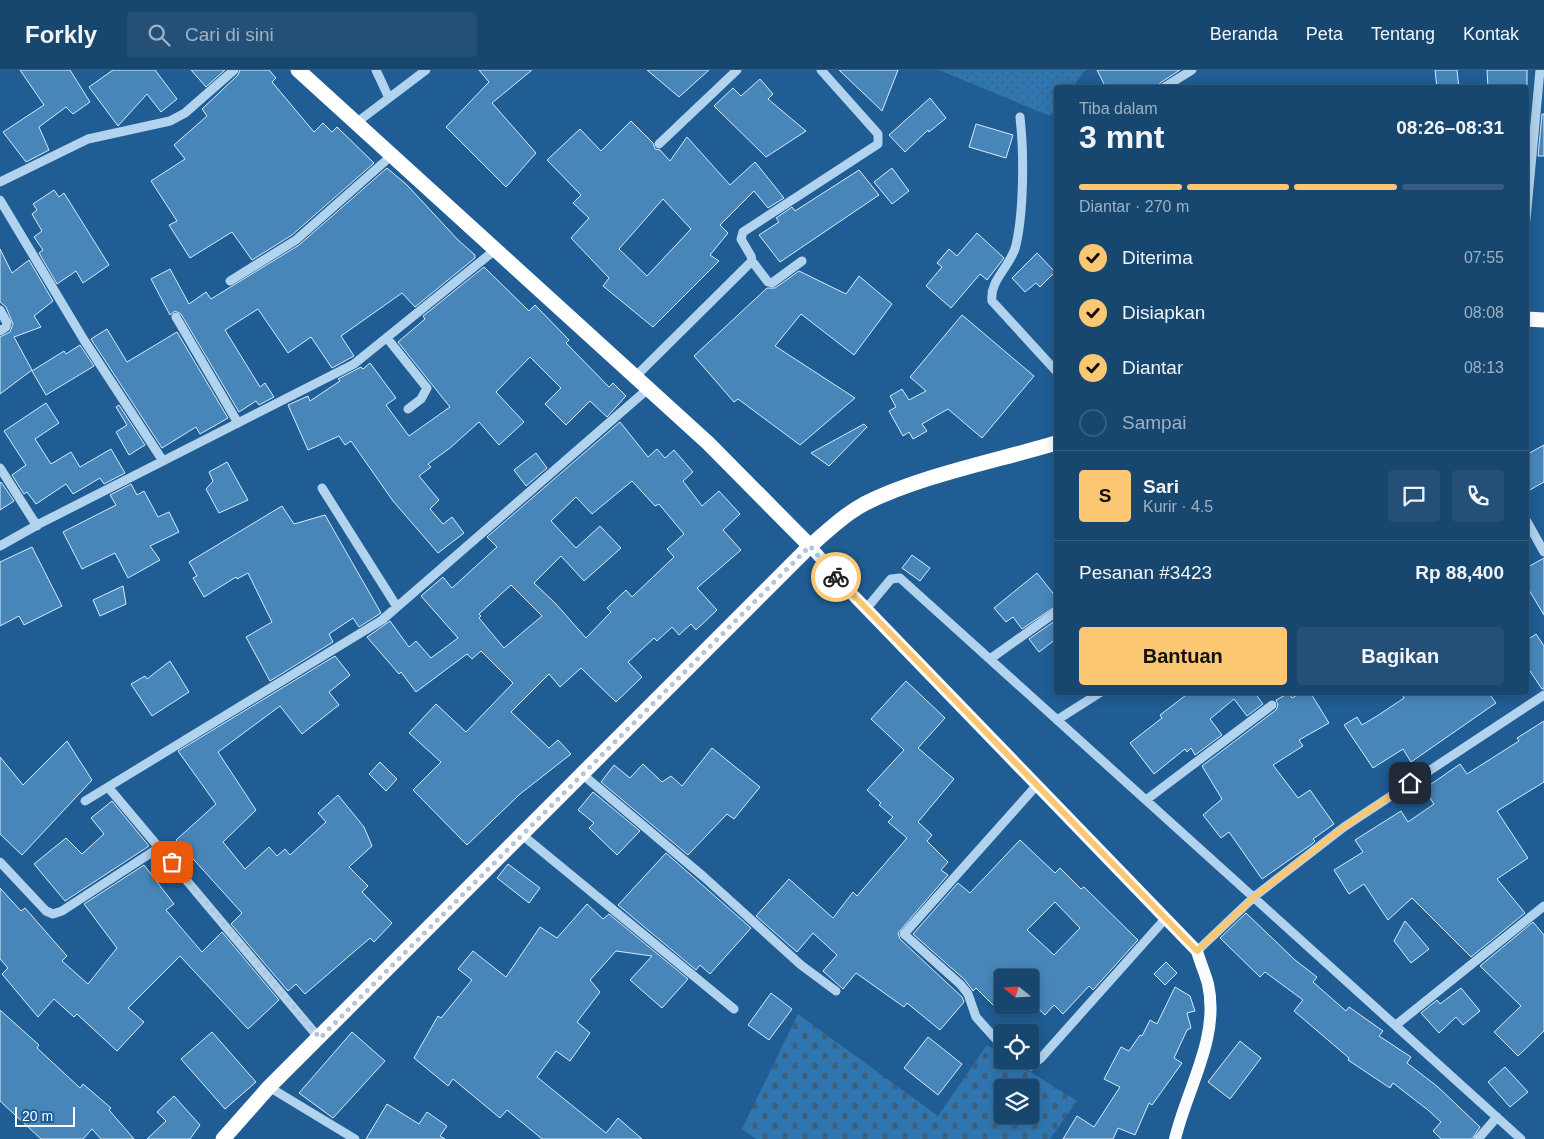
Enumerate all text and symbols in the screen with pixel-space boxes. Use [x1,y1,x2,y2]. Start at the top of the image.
search box [127,12,477,57]
text: Forkly [25,21,97,48]
icon: search [145,21,173,49]
text: Cari di sini [185,24,274,45]
text: Beranda [1210,24,1278,44]
text: Peta [1306,24,1343,44]
text: Tentang [1371,24,1435,44]
text: Kontak [1463,24,1519,44]
text: Tiba dalam [1079,100,1158,117]
text: 08:26–08:31 [1396,117,1504,138]
text: 3 mnt [1079,119,1164,155]
text: Diantar · 270 m [1079,198,1189,215]
icon: check [1079,244,1107,272]
text: Diterima [1122,247,1193,268]
text: 07:55 [1464,249,1504,266]
icon: check [1079,299,1107,327]
text: Disiapkan [1122,302,1205,323]
text: 08:08 [1464,304,1504,321]
icon: check [1079,354,1107,382]
text: Diantar [1122,357,1183,378]
text: 08:13 [1464,359,1504,376]
text: Sampai [1122,412,1186,433]
button: chat [1388,470,1440,522]
button: phone [1452,470,1504,522]
text: Sari [1143,476,1179,497]
text: S [1099,485,1111,506]
text: Kurir · 4.5 [1143,498,1213,515]
courier [811,552,861,602]
text: Pesanan #3423 [1079,562,1212,583]
text: Rp 88,400 [1415,562,1504,583]
icon: bike [822,563,850,591]
button: Bantuan [1079,627,1287,685]
button: Bagikan [1297,627,1504,685]
pin [1389,762,1431,804]
icon: home [1396,769,1424,797]
pin [151,841,193,883]
icon: bag [158,848,186,876]
north arrow [994,969,1039,1014]
map controls [994,969,1039,1124]
button: locate [994,1024,1039,1069]
button: layers [994,1079,1039,1124]
scale bar [15,1104,75,1127]
text: 20 m [22,1108,53,1124]

